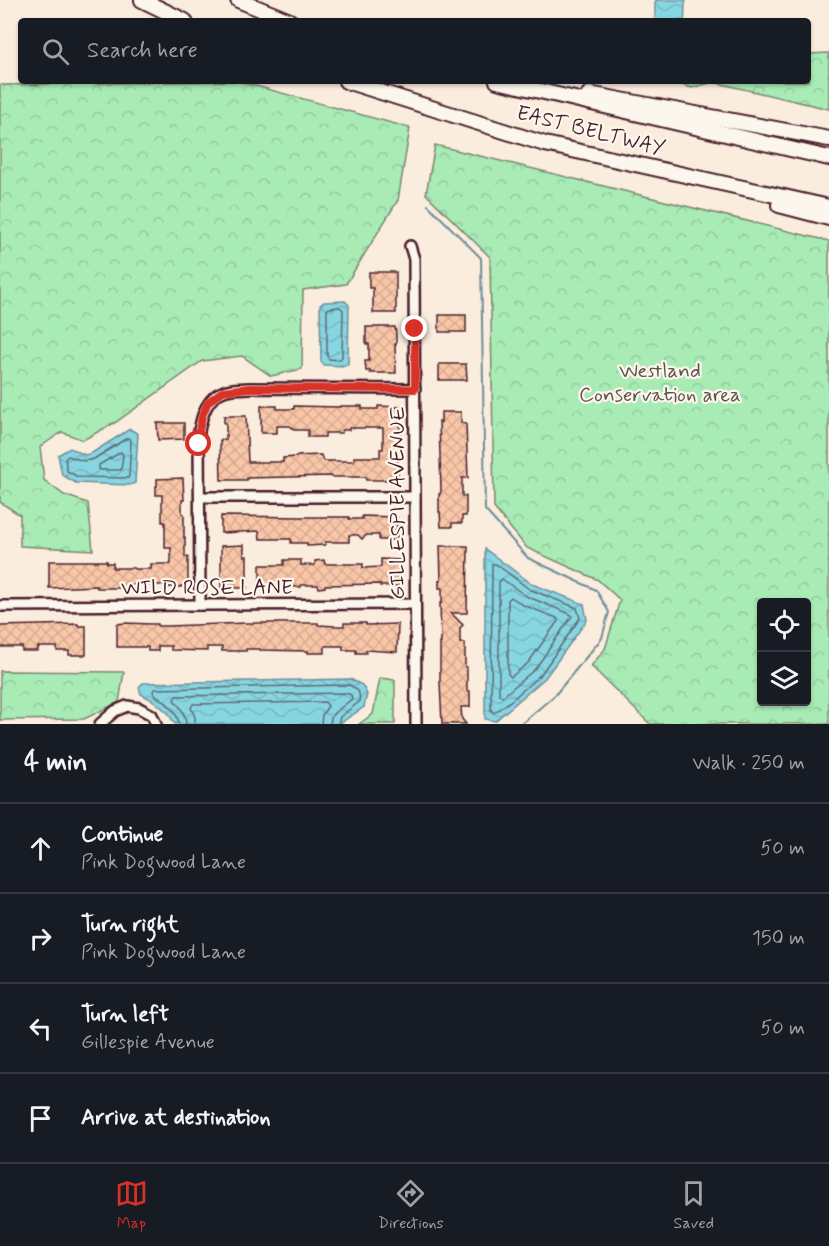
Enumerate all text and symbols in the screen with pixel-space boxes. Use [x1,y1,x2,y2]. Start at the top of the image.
search box [18,18,811,84]
icon: search [39,35,72,68]
text: Search here [87,37,198,65]
street label: EAST BELTWAY [514,99,668,163]
route end [401,315,427,341]
park label: Westland Conservation area [579,357,741,409]
street label: GILLESPIE AVENUE [384,406,412,600]
route start [185,430,211,456]
street label: WILD ROSE LANE [121,574,293,602]
map controls [757,598,811,706]
button: locate [757,598,811,652]
button: layers [757,652,811,706]
text: 4 min [24,746,87,780]
text: Walk · 250 m [693,750,805,777]
text: Continue [81,821,163,849]
icon: ahead [24,832,57,865]
text: 50 m [760,835,805,862]
text: Pink Dogwood Lane [81,849,246,876]
text: Turn right [81,911,179,939]
icon: right [24,922,57,955]
text: 150 m [752,925,805,952]
text: Pink Dogwood Lane [81,939,246,966]
text: Turn left [81,1001,169,1029]
icon: left [24,1012,57,1045]
text: 50 m [760,1015,805,1042]
text: Gillespie Avenue [81,1029,215,1056]
icon: arrive [24,1102,57,1135]
text: Arrive at destination [81,1104,271,1132]
tab: Map [115,1177,148,1234]
tab: Directions [378,1177,444,1234]
tab: Saved [674,1177,714,1234]

